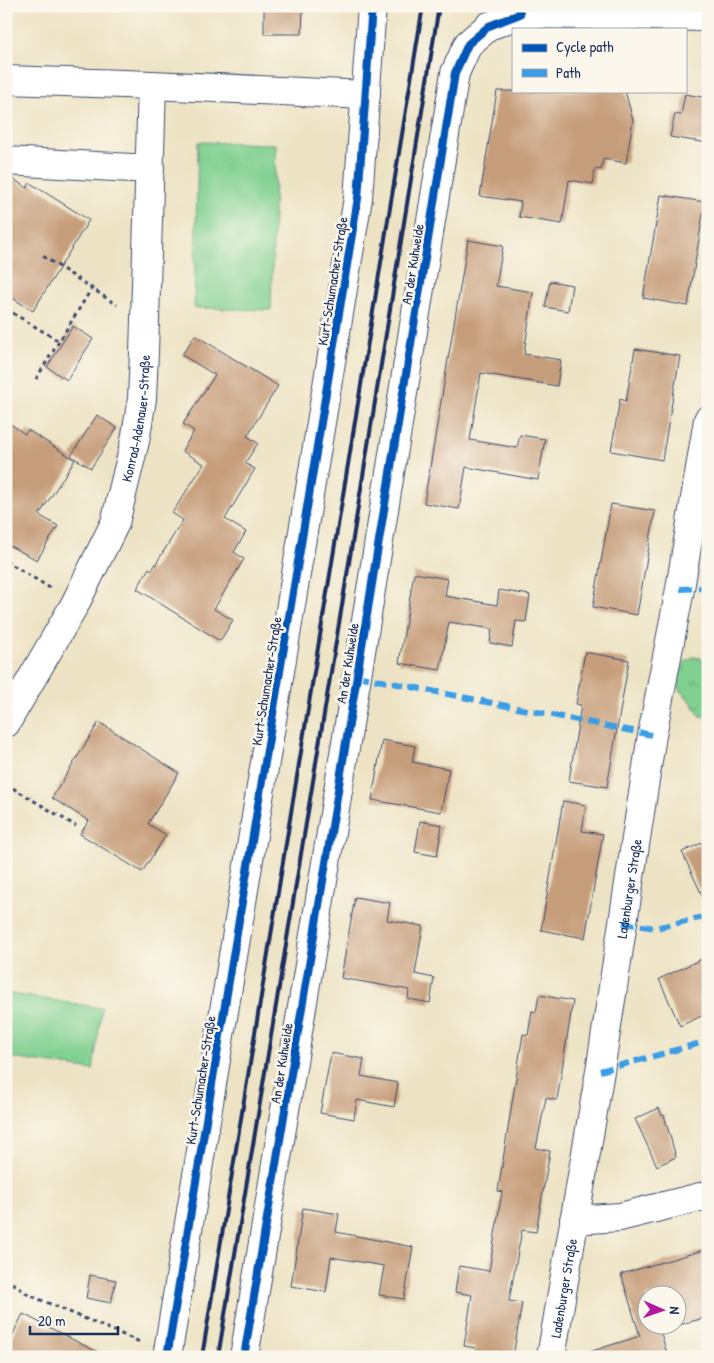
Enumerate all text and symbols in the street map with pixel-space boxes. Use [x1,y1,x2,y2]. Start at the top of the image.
legend [512,28,686,92]
text: Cycle path [556,36,614,57]
text: Path [556,62,581,83]
street label: Kurt-Schumacher-Straße [312,215,353,347]
street label: An der Kuhweide [396,222,428,306]
street label: Konrad-Adenauer-Straße [116,354,154,484]
street label: Kurt-Schumacher-Straße [246,615,287,747]
street label: An der Kuhweide [331,621,363,705]
street label: Ladenburger Straße [611,837,645,939]
street label: Kurt-Schumacher-Straße [180,1014,221,1146]
street label: An der Kuhweide [265,1021,297,1105]
street label: Ladenburger Straße [545,1236,581,1339]
north arrow [636,1286,686,1336]
scale bar [30,1303,118,1335]
text: N [666,1306,685,1315]
text: 20 m [38,1310,65,1331]

